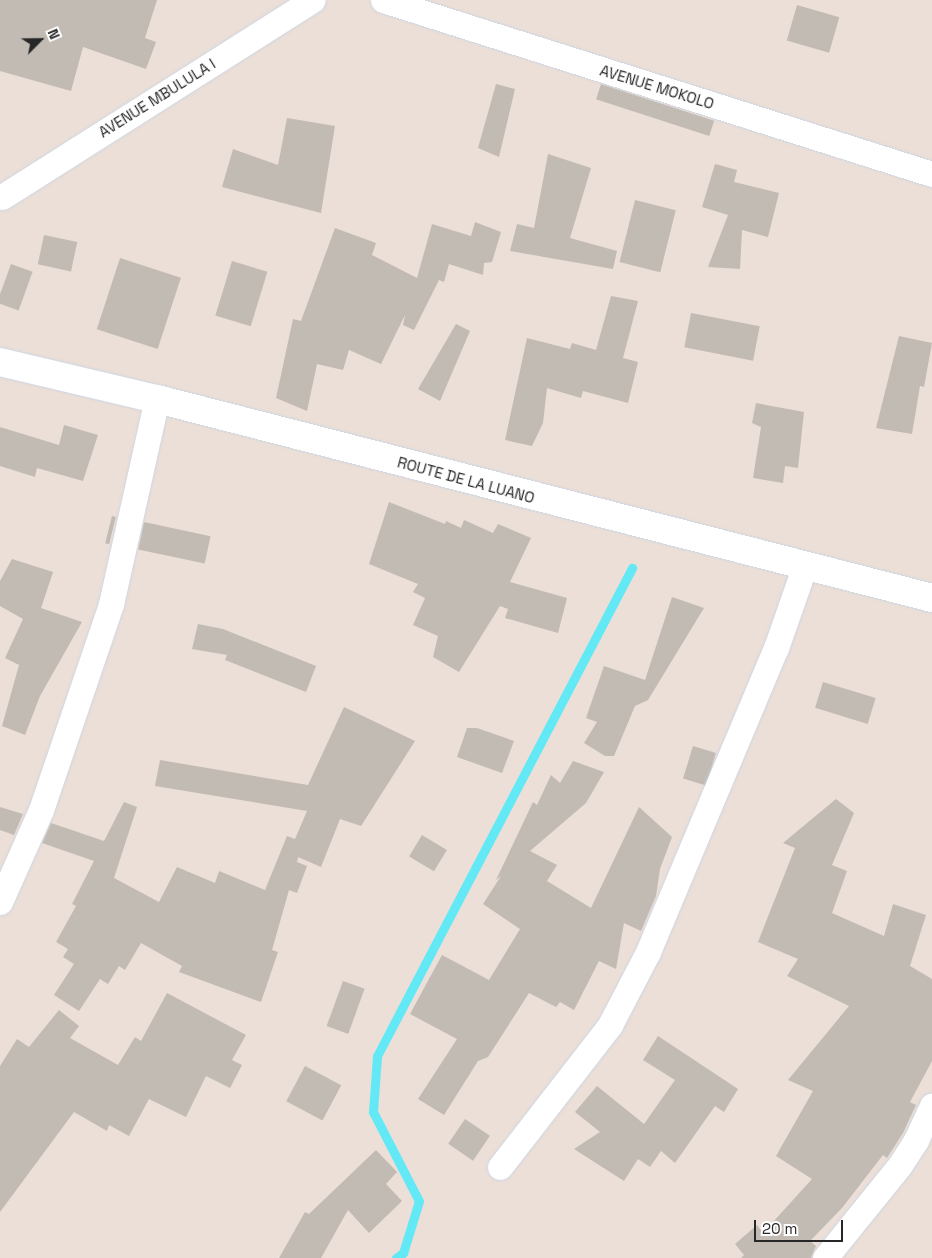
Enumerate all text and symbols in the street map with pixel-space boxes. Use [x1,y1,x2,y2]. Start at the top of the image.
north arrow [15,15,65,65]
text: N [44,26,64,42]
street label: AVENUE MBULULA I [95,55,219,141]
street label: AVENUE MOKOLO [598,61,716,113]
street label: ROUTE DE LA LUANO [395,453,537,507]
scale bar [757,1210,846,1242]
text: 20 m [762,1219,797,1238]

